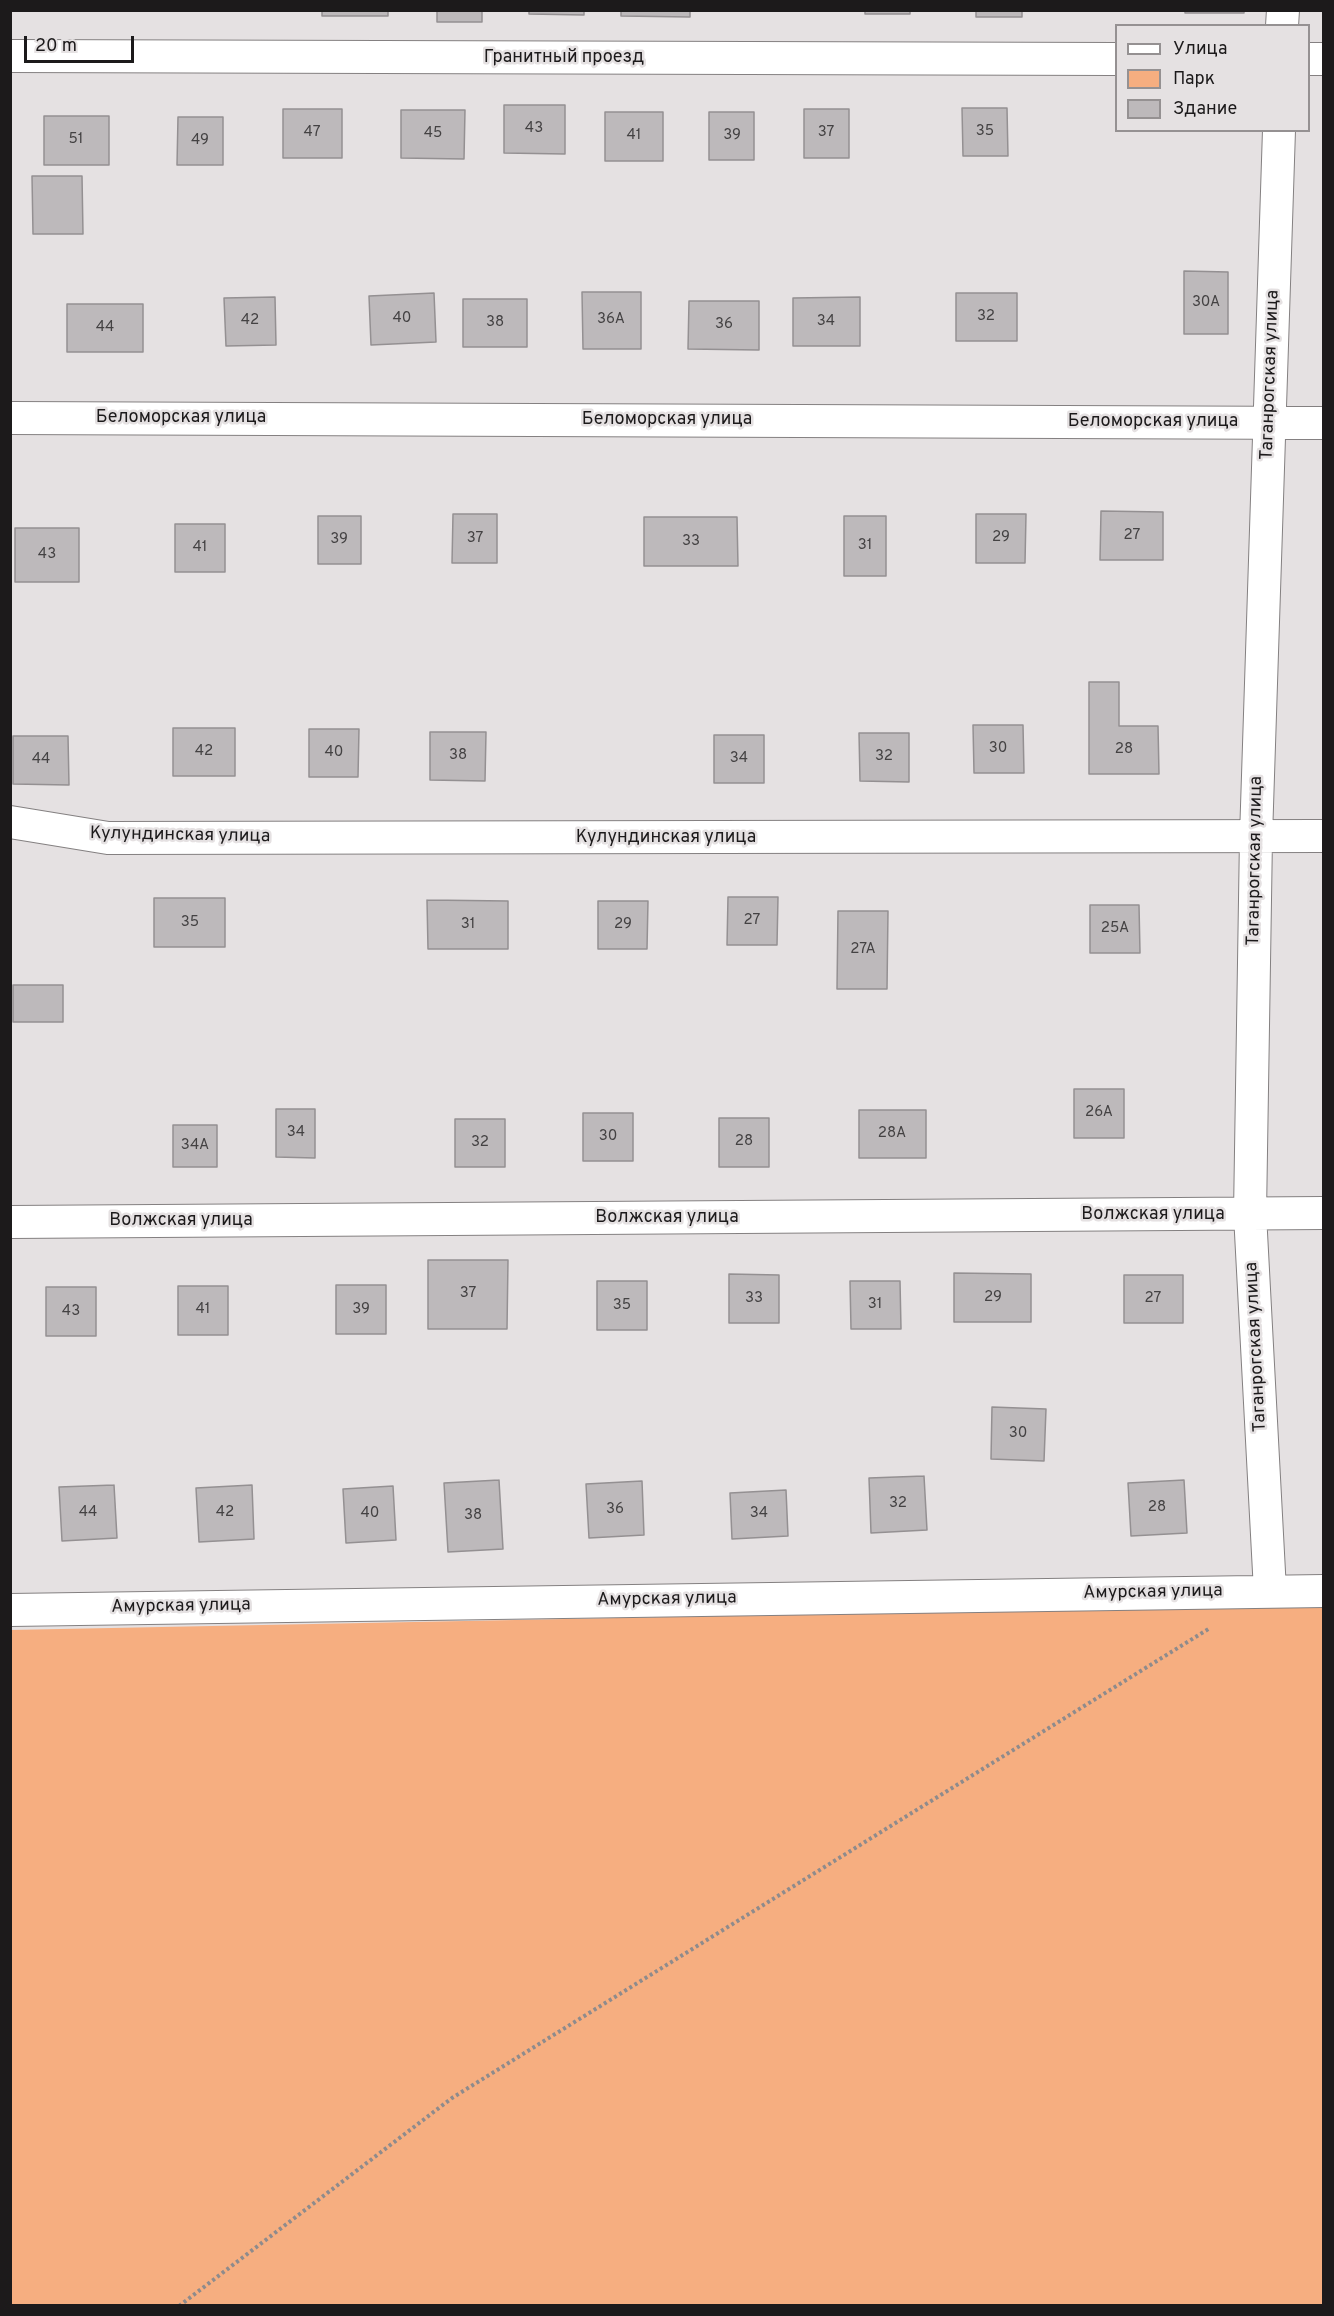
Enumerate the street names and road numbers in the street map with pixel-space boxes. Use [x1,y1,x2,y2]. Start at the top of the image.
street label: Гранитный проезд [484,47,644,69]
street label: Таганрогская улица [1257,290,1285,460]
street label: Беломорская улица [96,407,266,429]
street label: Беломорская улица [582,409,752,431]
street label: Беломорская улица [1068,411,1238,433]
street label: Таганрогская улица [1244,776,1268,946]
street label: Кулундинская улица [90,824,270,848]
street label: Кулундинская улица [576,827,756,849]
street label: Волжская улица [1081,1204,1225,1226]
street label: Волжская улица [595,1207,739,1229]
street label: Волжская улица [109,1210,253,1232]
street label: Таганрогская улица [1242,1261,1272,1433]
street label: Амурская улица [1083,1581,1223,1605]
street label: Амурская улица [597,1588,737,1612]
street label: Амурская улица [111,1595,251,1619]

